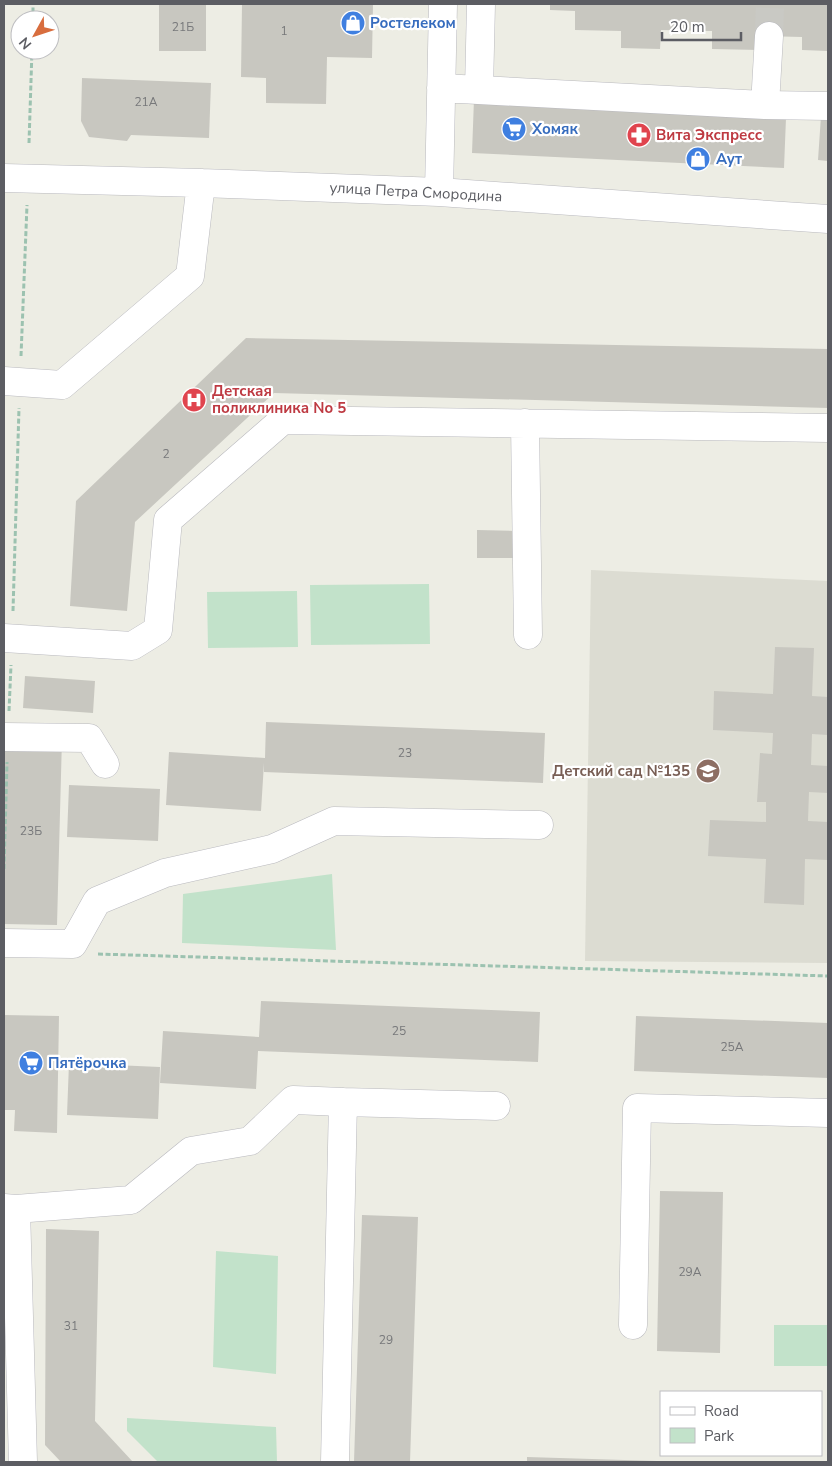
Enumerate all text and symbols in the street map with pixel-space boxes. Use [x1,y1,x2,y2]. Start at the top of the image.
north arrow [10,10,60,60]
shop icon: Ростелеком [340,10,366,36]
scale bar [662,10,741,42]
place label: Ростелеком [370,13,456,33]
text: 20 m [670,17,705,37]
house number: 21Б [172,19,194,35]
house number: 1 [280,23,288,39]
text: N [15,33,36,53]
house number: 21А [134,94,158,110]
supermarket icon: Хомяк [501,116,527,142]
place label: Хомяк [531,119,579,139]
pharmacy icon: Вита Экспресс [626,122,652,148]
place label: Вита Экспресс [656,125,762,145]
shop icon: Аут [685,146,711,172]
place label: Аут [716,149,742,169]
street label: улица Петра Смородина [329,177,503,207]
place label: Детская поликлиника No 5 [212,381,346,418]
hospital icon: Детская поликлиника No 5 [181,387,207,413]
house number: 2 [162,446,170,462]
house number: 23 [398,745,412,761]
school or university icon: Детский сад №135 [695,758,721,784]
place label: Детский сад №135 [552,761,690,781]
house number: 23Б [20,823,42,839]
house number: 25 [392,1023,406,1039]
house number: 25А [720,1039,744,1055]
supermarket icon: Пятёрочка [18,1050,44,1076]
place label: Пятёрочка [48,1053,127,1073]
house number: 29А [678,1264,702,1280]
house number: 31 [64,1318,78,1334]
house number: 29 [379,1332,393,1348]
legend [660,1391,822,1456]
text: Road [704,1401,739,1421]
text: Park [704,1426,734,1446]

